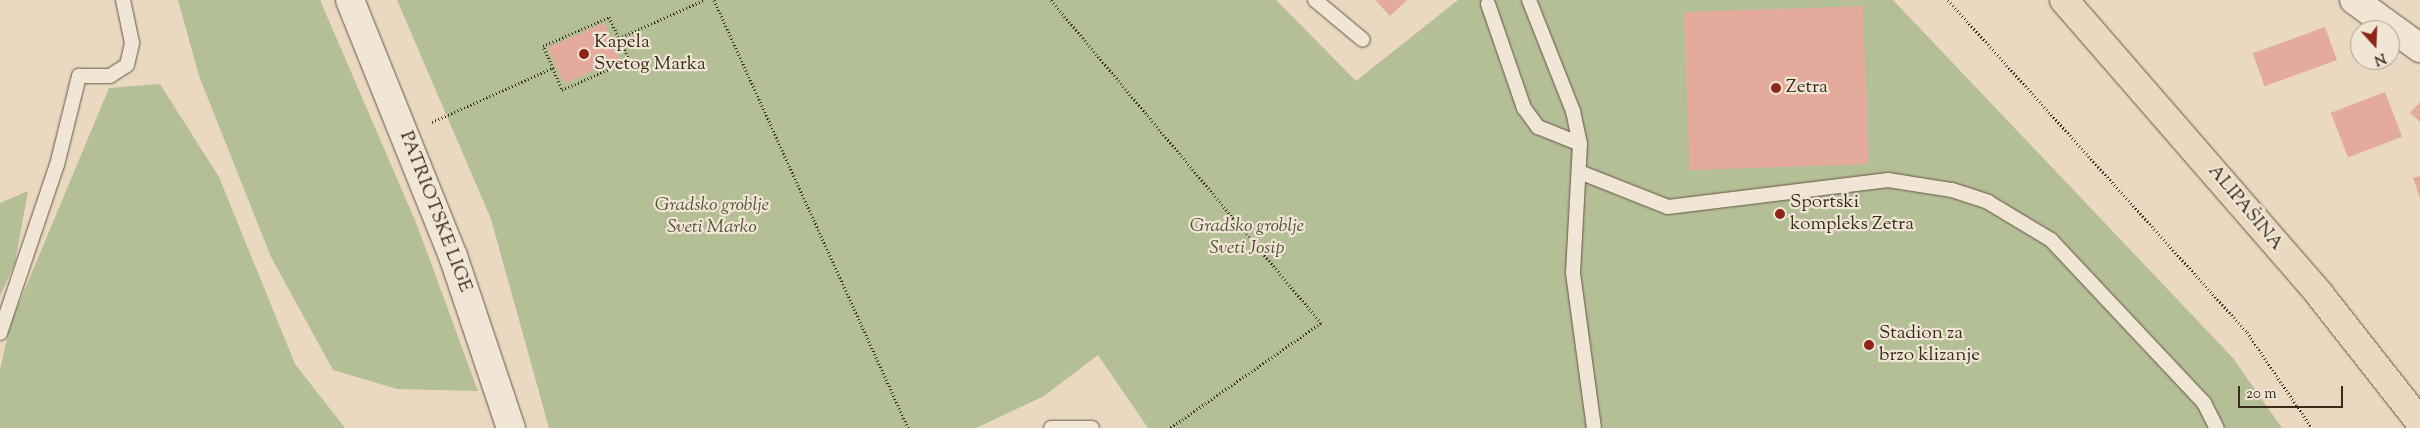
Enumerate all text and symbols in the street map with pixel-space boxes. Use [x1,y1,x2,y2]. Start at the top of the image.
north arrow [2350,20,2400,70]
place label: Kapela Svetog Marka [594,32,706,76]
text: N [2371,47,2388,69]
marker: Kapela Svetog Marka [578,48,590,60]
place label: Zetra [1786,77,1828,99]
marker: Zetra [1770,82,1782,94]
street label: PATRIOTSKE LIGE [394,128,476,296]
street label: ALIPAŠINA [2202,160,2288,256]
place label: Sportski kompleks Zetra [1790,192,1914,236]
park label: Gradsko groblje Sveti Marko [655,195,769,239]
marker: Sportski kompleks Zetra [1774,208,1786,220]
park label: Gradsko groblje Sveti Josip [1190,216,1304,260]
place label: Stadion za brzo klizanje [1879,323,1980,367]
marker: Stadion za brzo klizanje [1863,339,1875,351]
scale bar [2240,376,2345,408]
text: 20 m [2246,384,2277,405]

